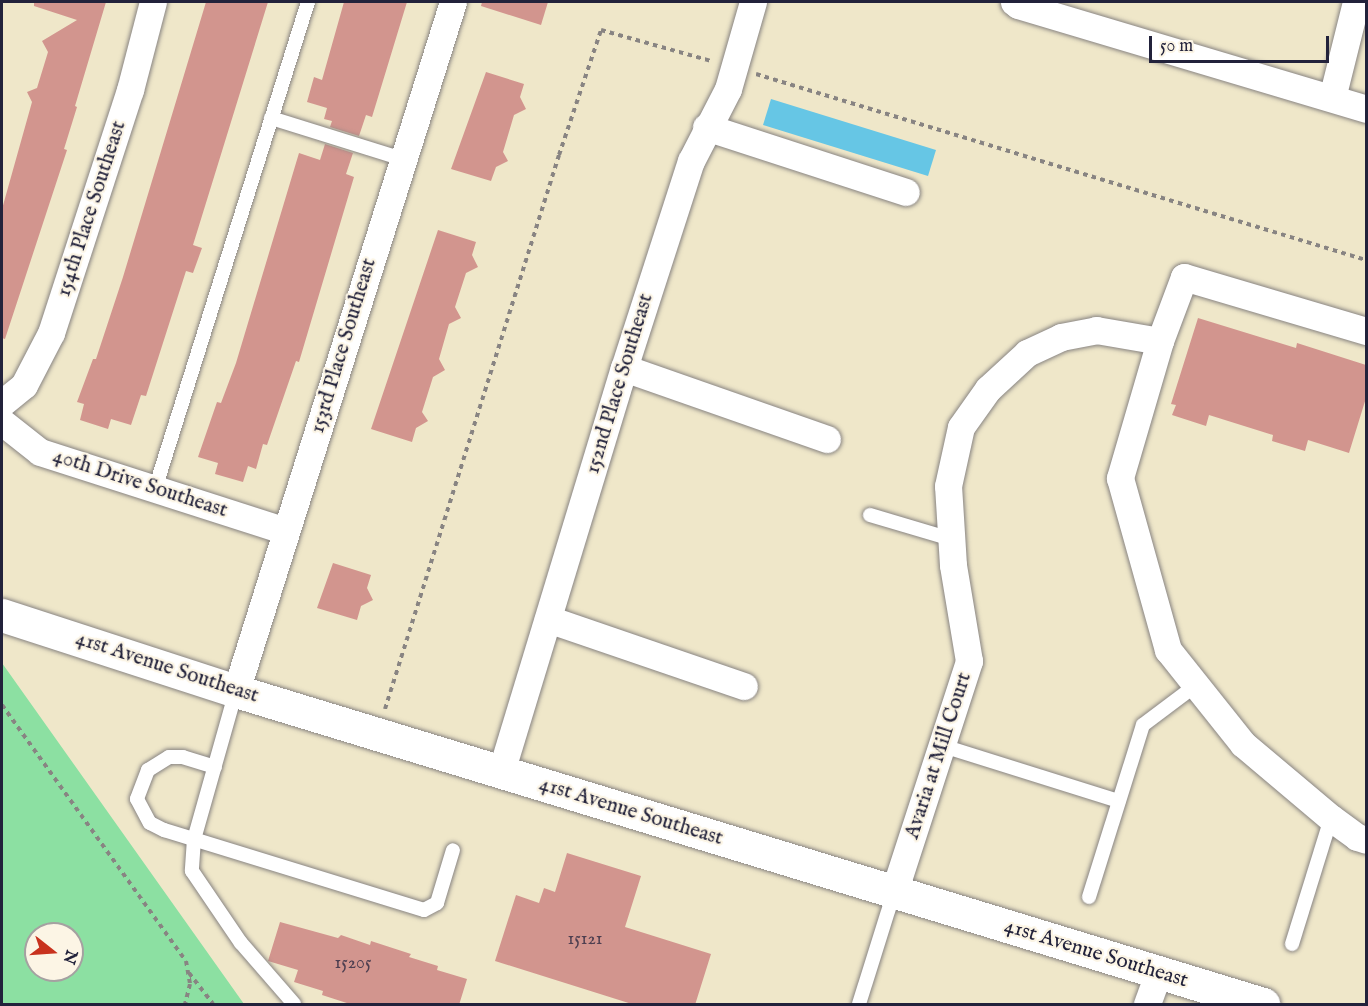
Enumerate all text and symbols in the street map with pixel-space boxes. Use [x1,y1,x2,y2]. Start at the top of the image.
scale bar [1152,24,1332,62]
text: 50 m [1160,35,1193,58]
street label: 154th Place Southeast [52,118,132,300]
street label: 153rd Place Southeast [305,256,383,436]
street label: 152nd Place Southeast [581,291,659,477]
street label: 40th Drive Southeast [50,444,230,524]
street label: 41st Avenue Southeast [72,627,262,709]
street label: Avaria at Mill Court [900,670,978,842]
street label: 41st Avenue Southeast [536,772,726,852]
street label: 41st Avenue Southeast [1001,914,1191,994]
north arrow [24,922,84,982]
house number: 15121 [567,929,603,951]
text: N [58,947,81,966]
house number: 15205 [335,953,371,975]

